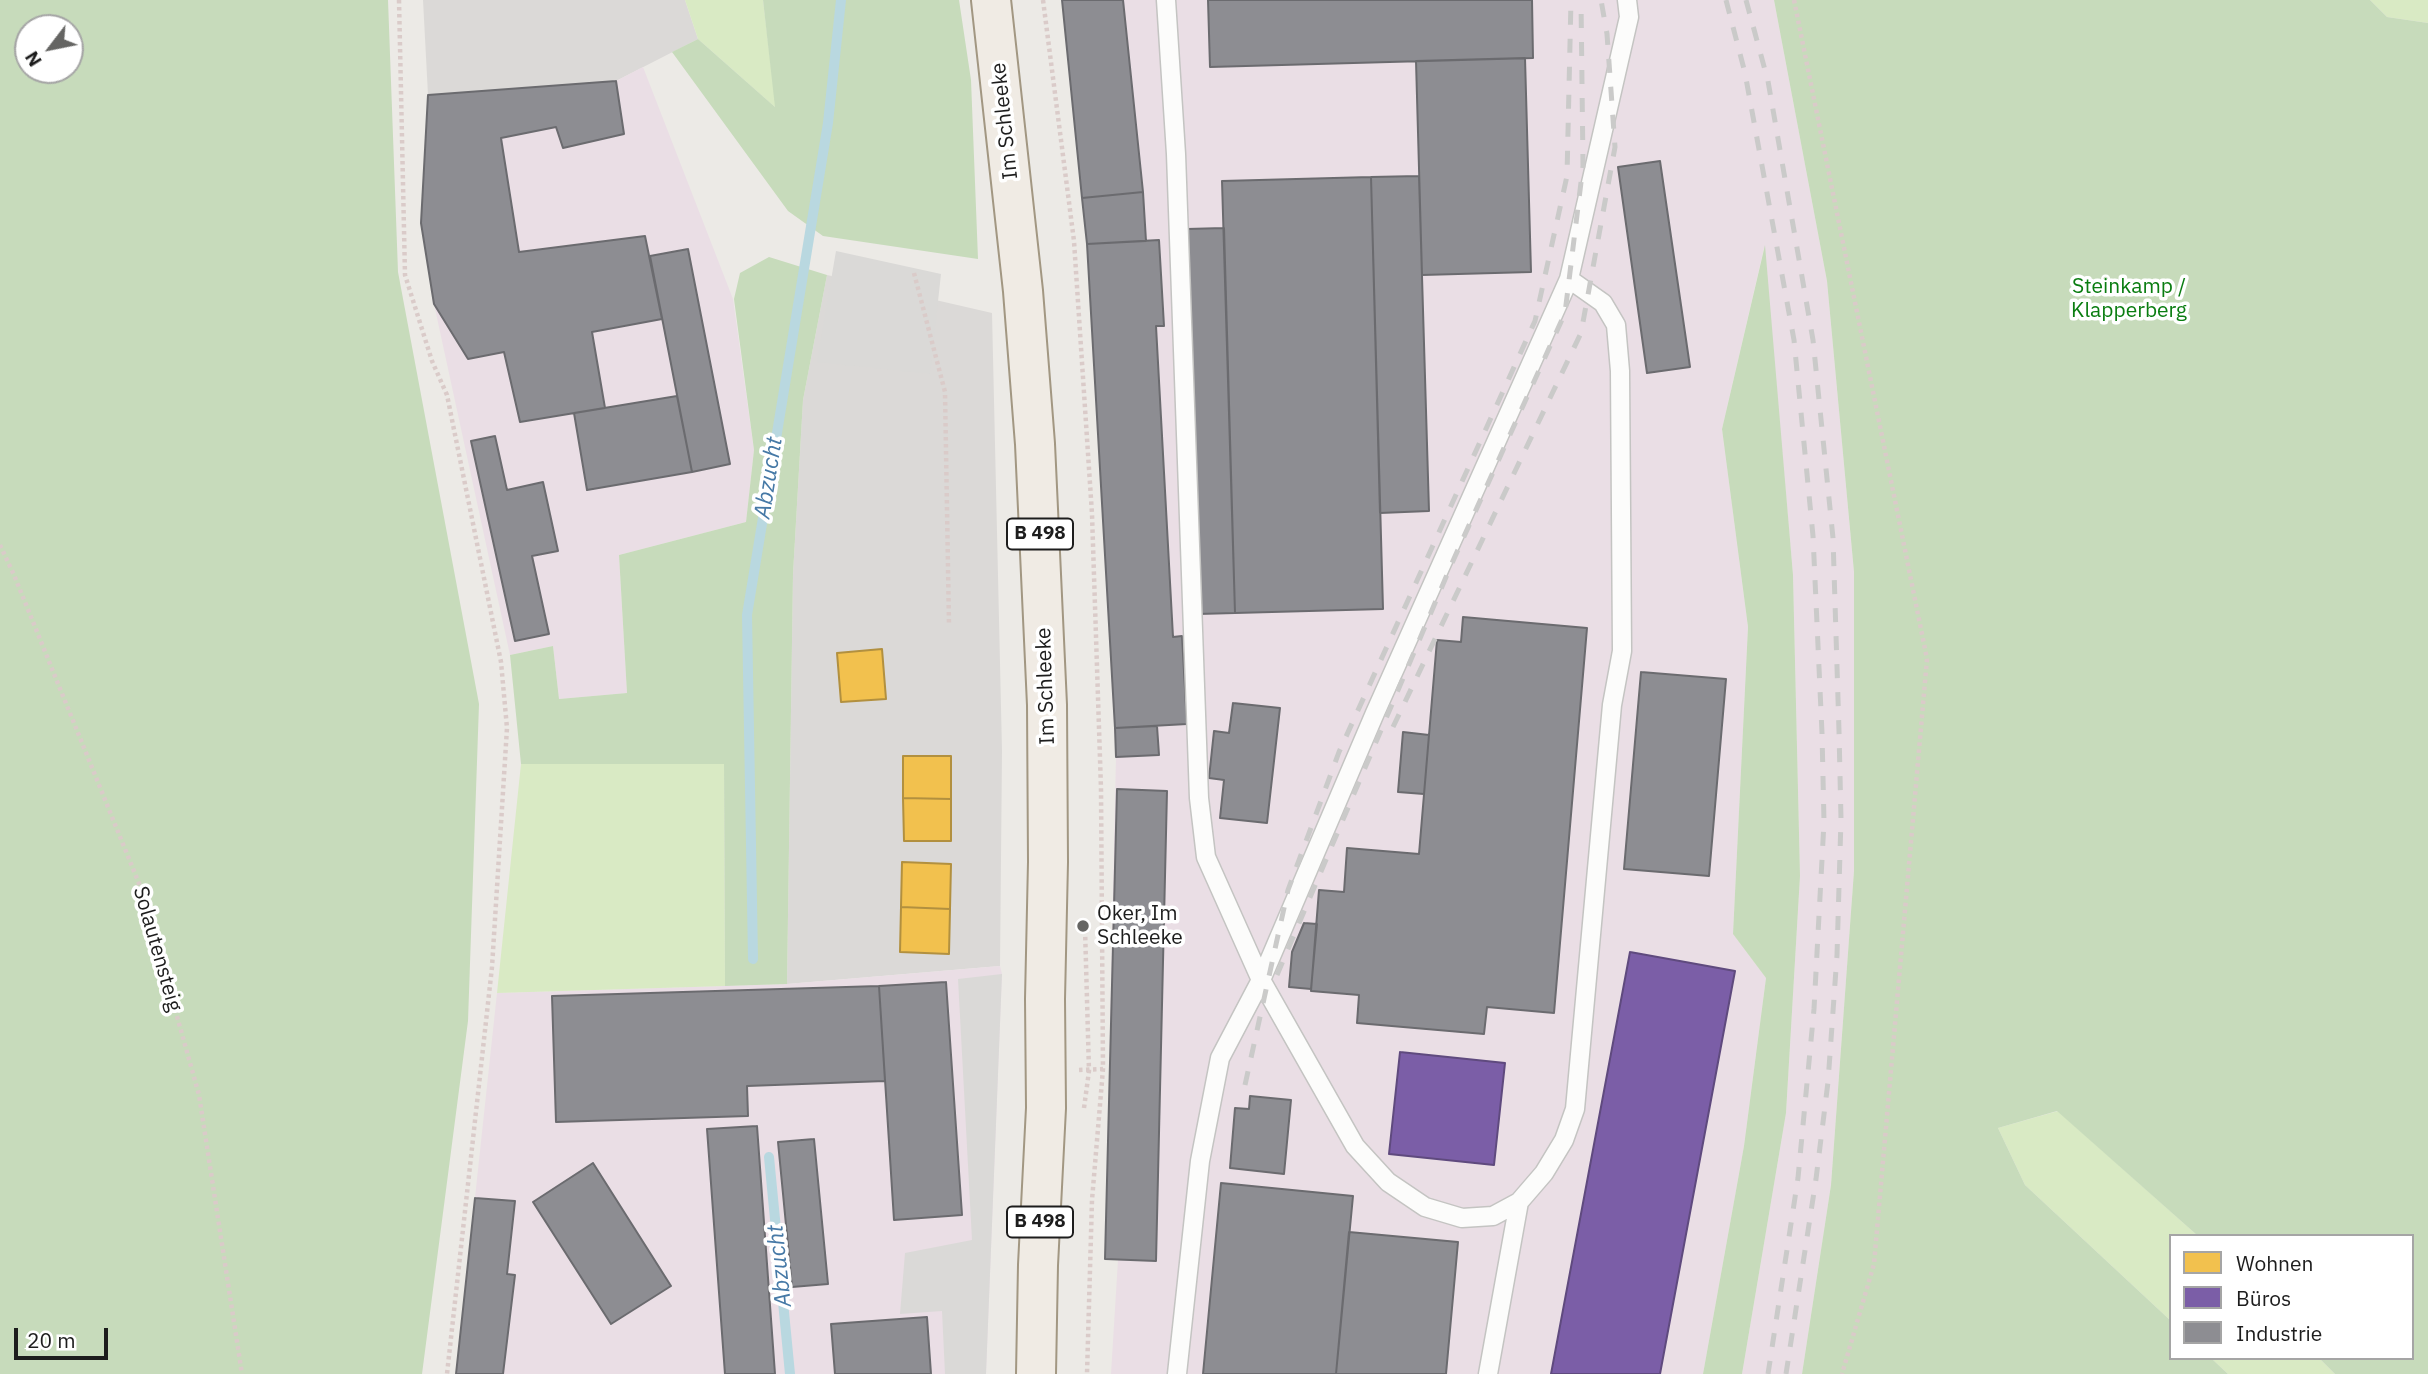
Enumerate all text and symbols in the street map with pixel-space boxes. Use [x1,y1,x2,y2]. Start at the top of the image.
north arrow [14,14,84,84]
text: N [19,47,47,71]
street label: Im Schleeke [986,61,1024,181]
park label: Steinkamp / Klapperberg [2071,274,2187,324]
water label: Abzucht [749,435,789,521]
road number: B 498 [1007,519,1073,550]
street label: Im Schleeke [1031,627,1061,745]
street label: Solautensteig [127,884,187,1014]
place label: Oker, Im Schleeke [1097,901,1183,951]
marker: Oker, Im Schleeke [1075,918,1091,934]
road number: B 498 [1007,1206,1073,1238]
water label: Abzucht [762,1224,798,1308]
legend [2169,1234,2414,1360]
text: Wohnen [2236,1249,2313,1277]
text: Büros [2236,1284,2291,1312]
scale bar [18,1314,112,1358]
text: Industrie [2236,1319,2322,1347]
text: 20 m [27,1326,76,1354]

